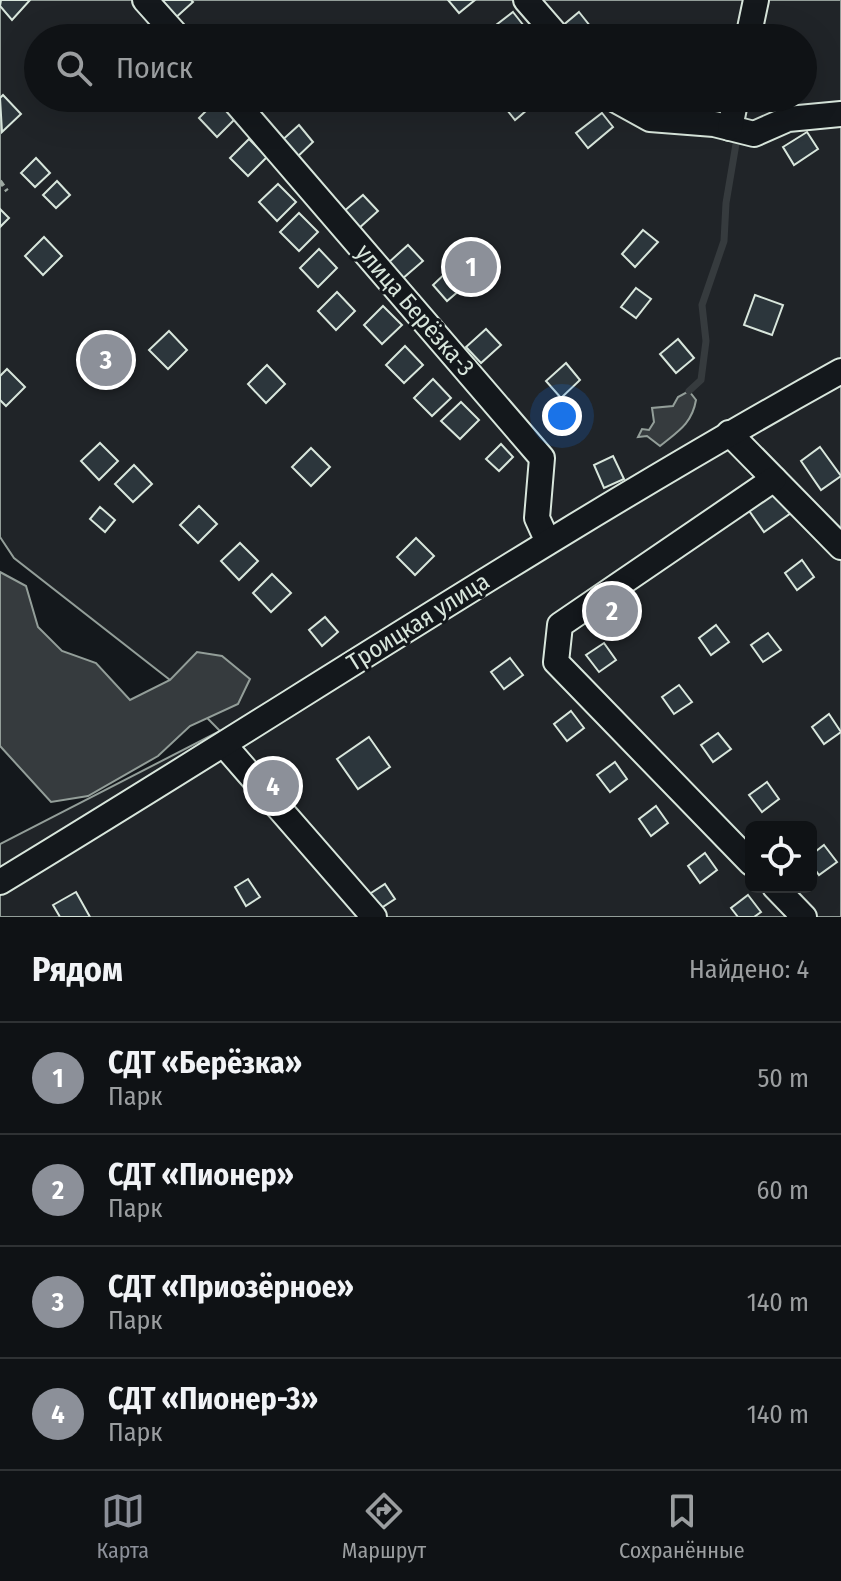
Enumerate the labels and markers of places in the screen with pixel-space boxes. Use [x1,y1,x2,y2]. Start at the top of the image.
pin: 1 [445,237,497,297]
pin: 3 [80,330,132,390]
pin: 2 [586,581,638,641]
pin: 4 [247,756,299,816]

